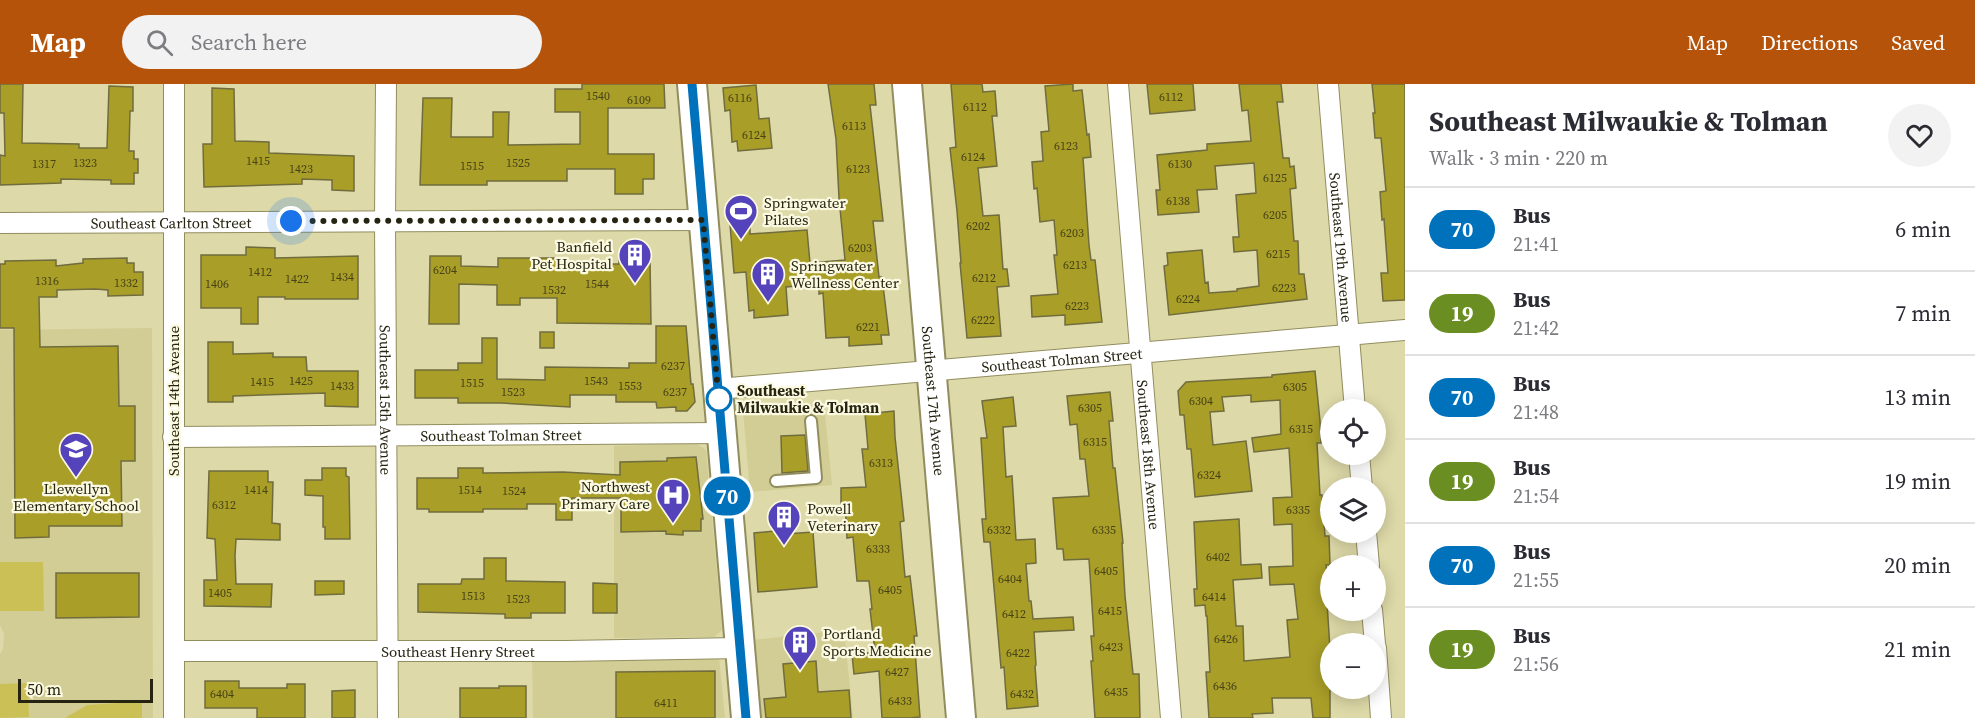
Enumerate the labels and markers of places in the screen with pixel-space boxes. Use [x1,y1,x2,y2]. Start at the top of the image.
place label: Springwater Pilates [764,192,846,230]
sports icon: Springwater Pilates [723,193,759,240]
place label: Banfield Pet Hospital [531,236,613,274]
building icon: Banfield Pet Hospital [617,237,653,284]
place label: Springwater Wellness Center [791,255,900,293]
building icon: Springwater Wellness Center [750,256,786,303]
place label: Southeast Milwaukie & Tolman [737,380,879,418]
marker: Southeast Milwaukie & Tolman [706,386,732,412]
school or university icon: Llewellyn Elementary School [58,431,94,478]
place label: Northwest Primary Care [561,476,650,514]
hospital icon: Northwest Primary Care [655,477,691,524]
place label: Llewellyn Elementary School [13,478,140,516]
place label: Powell Veterinary [807,498,878,536]
building icon: Powell Veterinary [766,499,802,546]
place label: Portland Sports Medicine [823,623,932,661]
building icon: Portland Sports Medicine [782,624,818,671]

